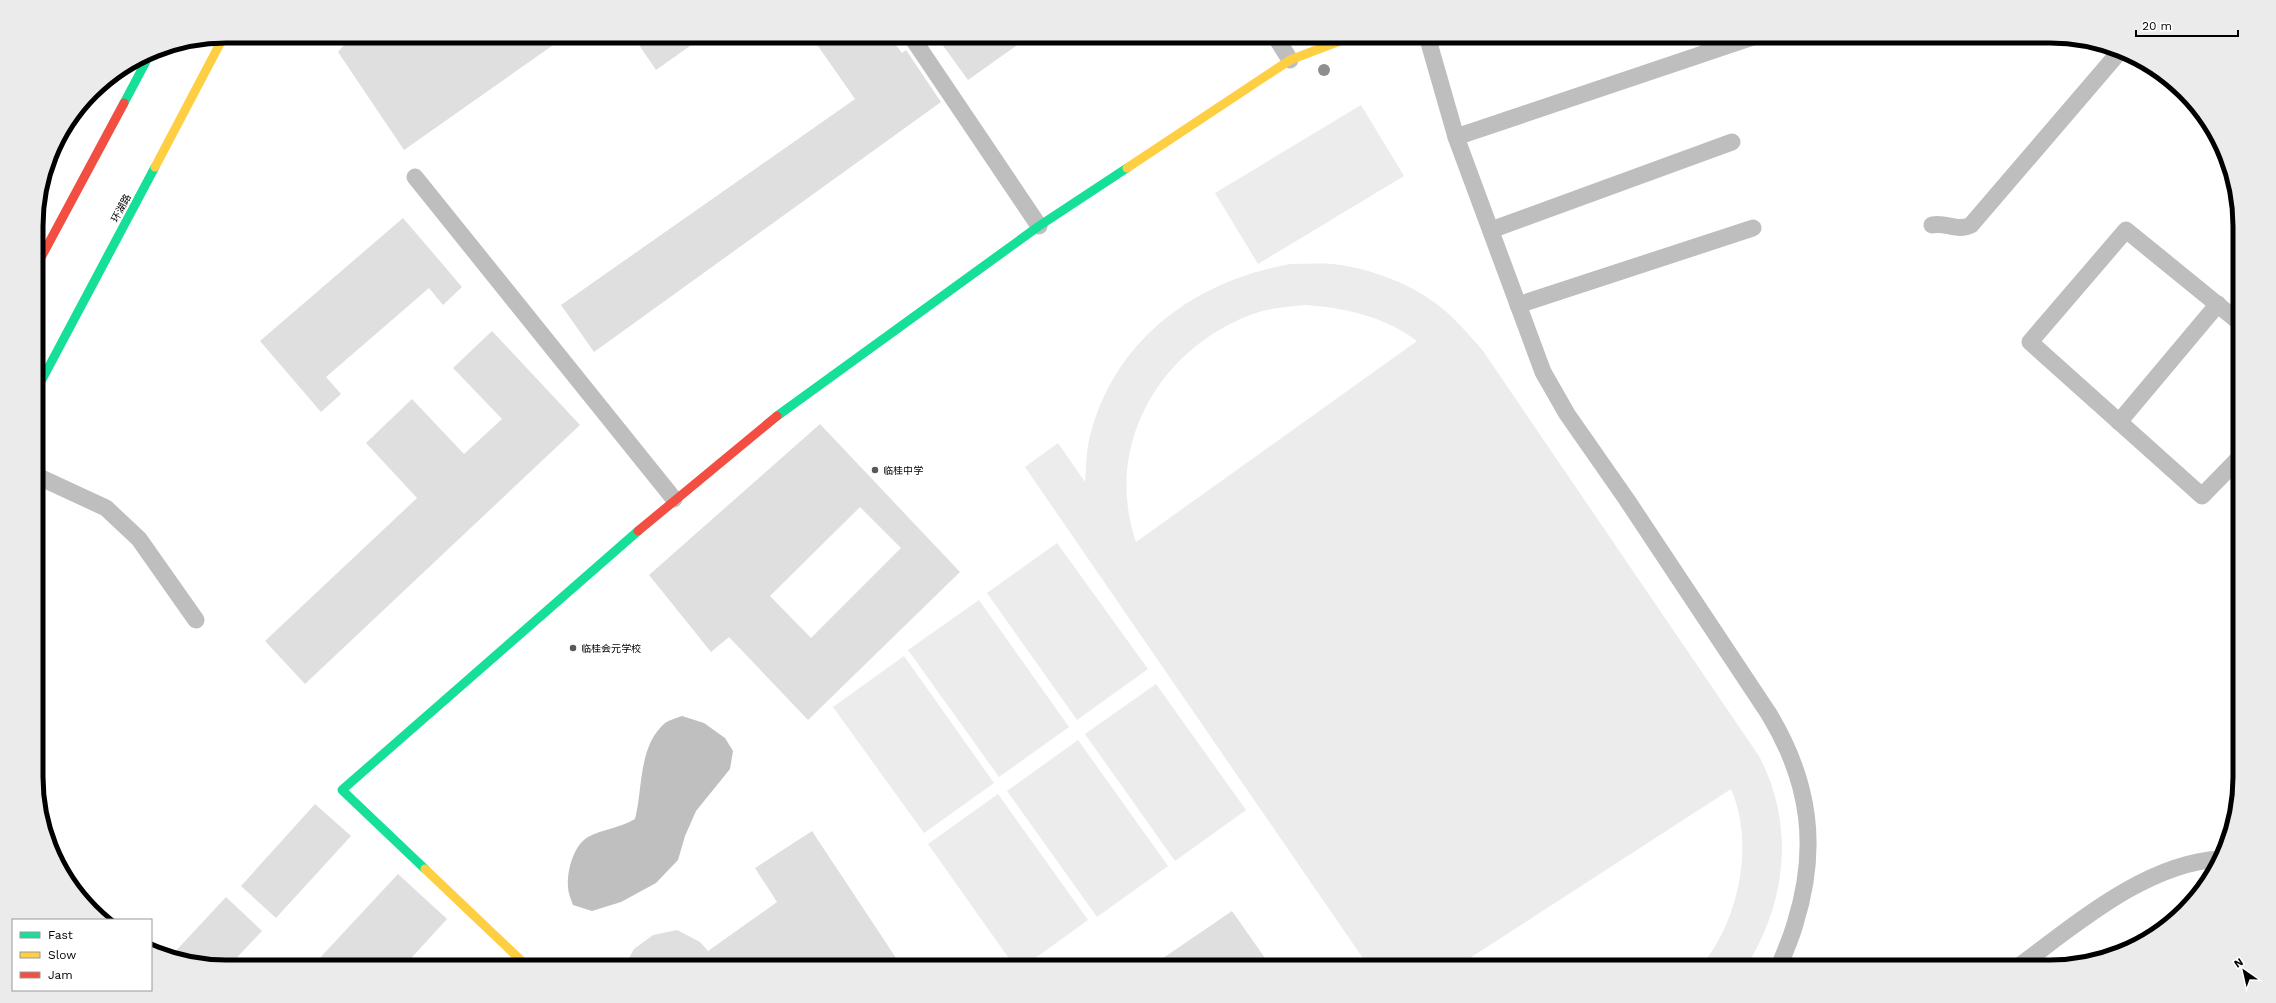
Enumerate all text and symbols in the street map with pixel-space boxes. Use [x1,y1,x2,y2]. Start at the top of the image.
scale bar [2136,12,2238,38]
text: 20 m [2142,19,2172,33]
street label: 环湖路 [109,192,133,224]
marker: 临桂中学 [870,465,880,475]
place label: 临桂中学 [883,465,923,476]
marker: 临桂会元学校 [568,643,578,653]
place label: 临桂会元学校 [581,643,641,654]
legend [12,919,152,991]
text: Fast [48,928,73,942]
text: Slow [48,948,76,962]
north arrow [2224,951,2264,991]
text: N [2232,955,2246,971]
text: Jam [48,968,73,982]

